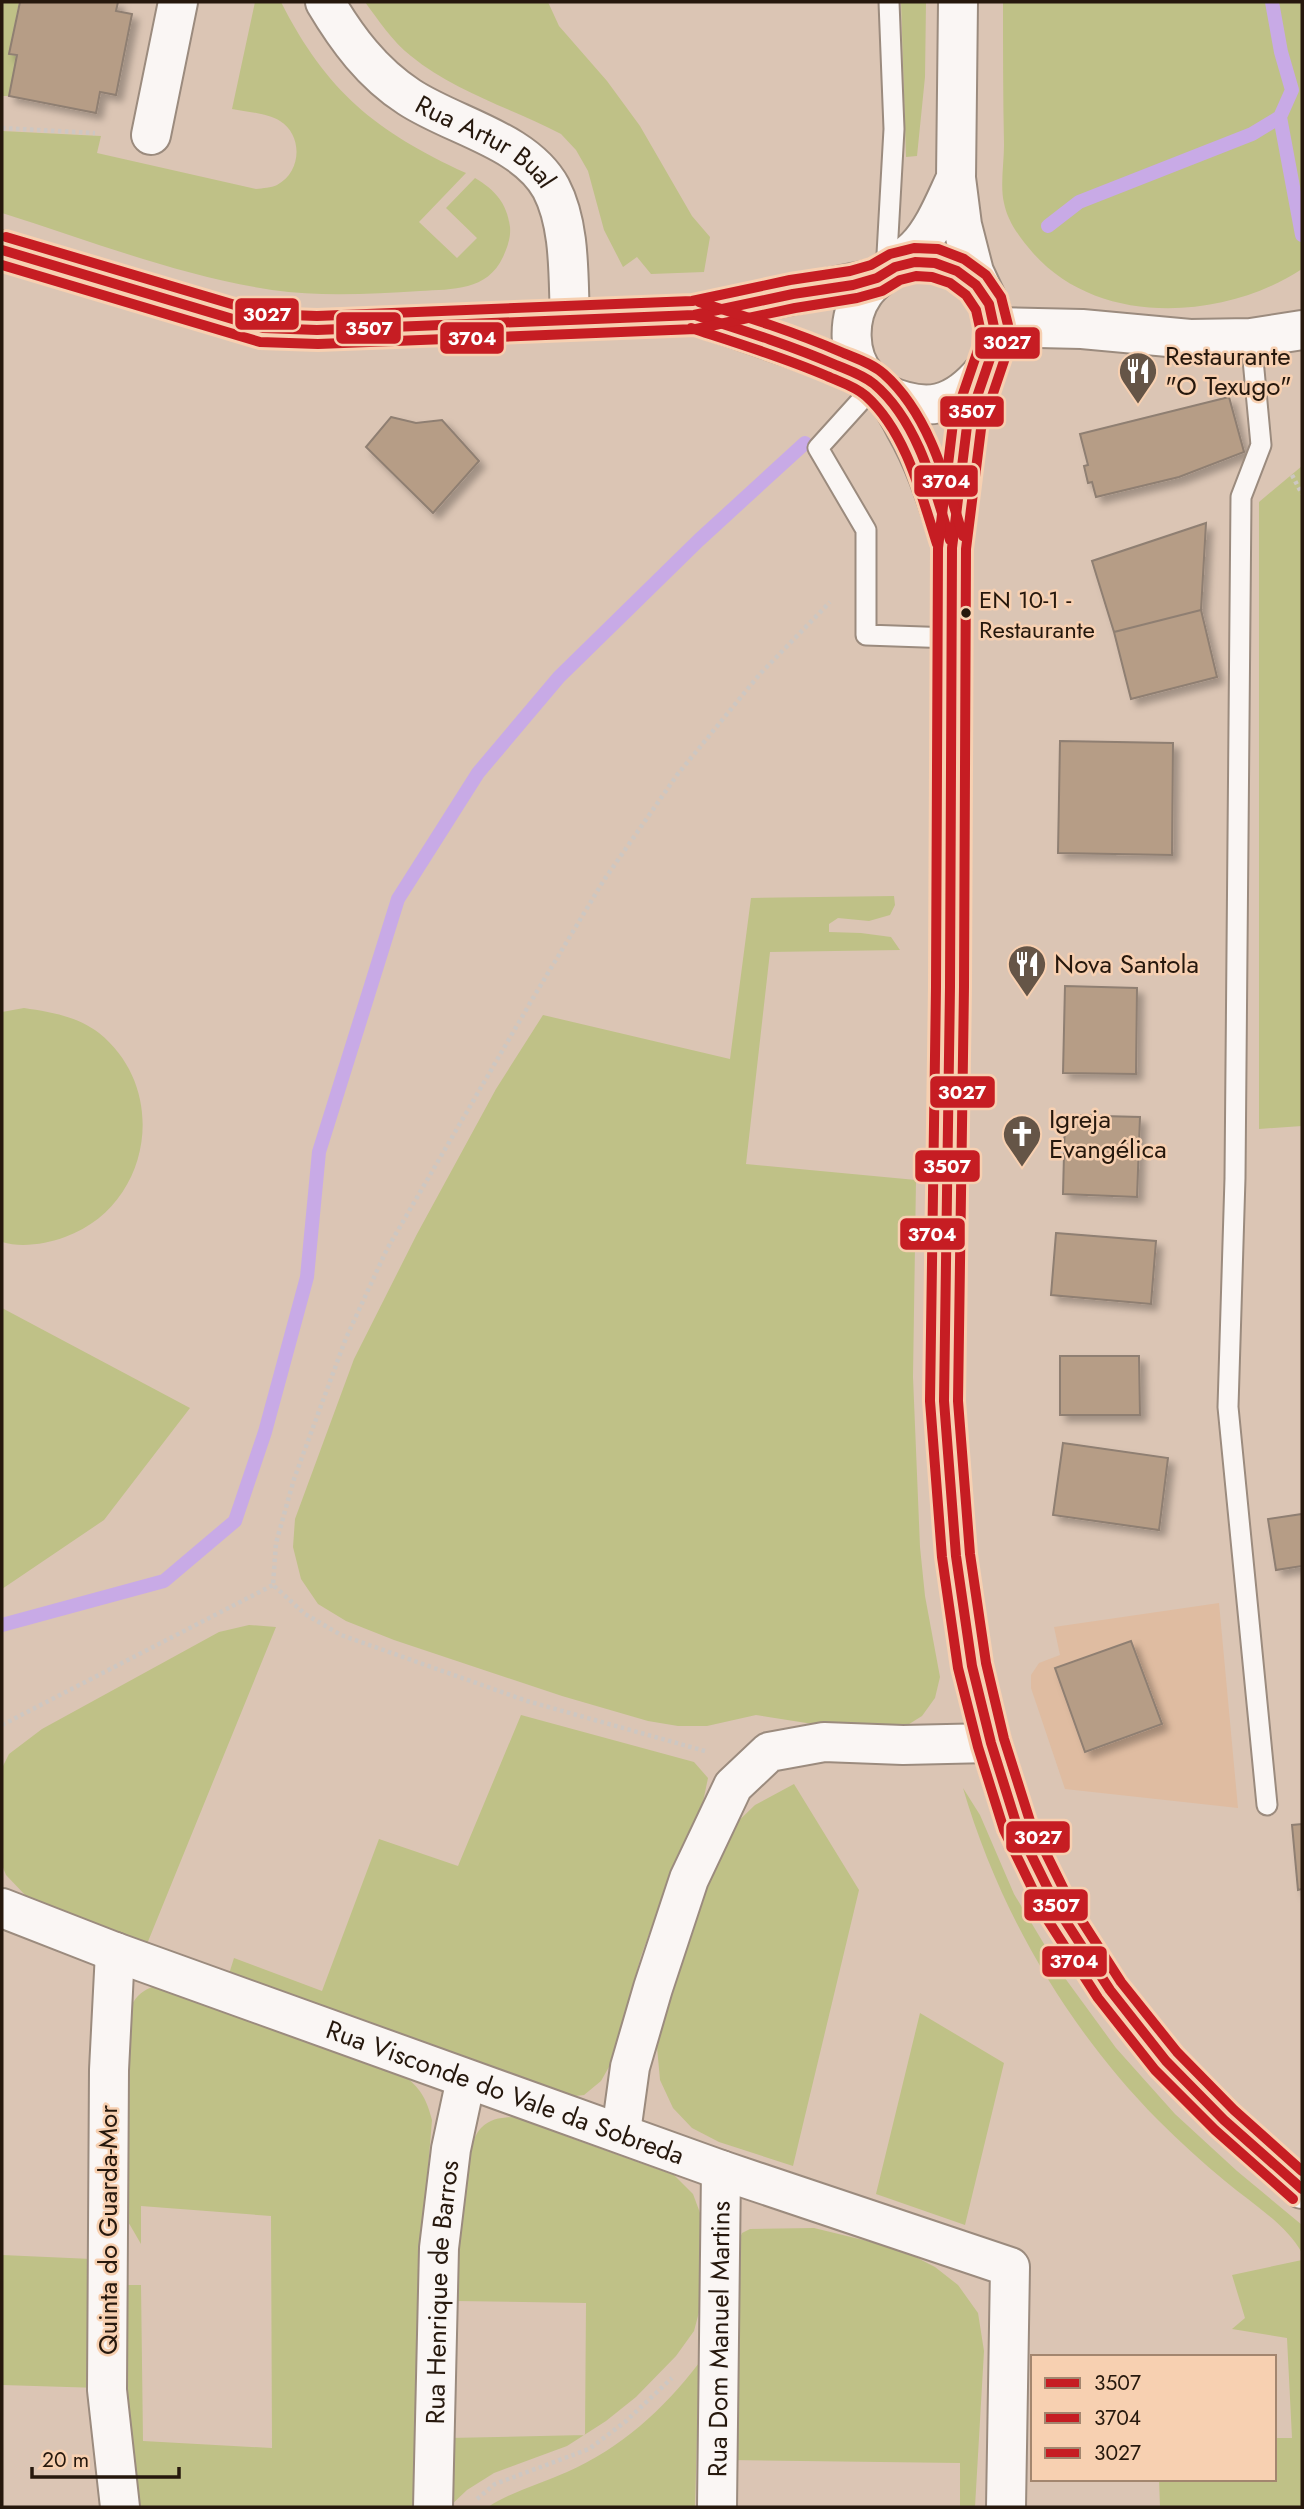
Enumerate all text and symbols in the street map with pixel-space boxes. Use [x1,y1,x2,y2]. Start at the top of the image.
street label: Rua Artur Bual [408,86,565,196]
line badge: 3027 [234,297,300,331]
text: 3027 [243,301,292,328]
line badge: 3507 [335,311,402,345]
text: 3507 [345,315,394,342]
line badge: 3704 [439,321,505,355]
text: 3704 [448,325,496,352]
line badge: 3027 [974,326,1041,360]
text: 3027 [983,329,1032,356]
place label: Restaurante "O Texugo" [1165,337,1292,405]
restaurant icon: Restaurante "O Texugo" [1117,350,1159,405]
line badge: 3507 [939,395,1005,428]
text: 3507 [948,398,997,425]
line badge: 3704 [913,464,979,498]
text: 3704 [922,468,970,495]
place label: EN 10-1 - Restaurante [979,582,1095,647]
marker: EN 10-1 - Restaurante [959,606,973,620]
restaurant icon: Nova Santola [1006,943,1048,998]
place label: Nova Santola [1054,945,1199,983]
line badge: 3027 [929,1075,996,1109]
text: 3027 [938,1079,987,1106]
place label: Igreja Evangélica [1049,1100,1167,1168]
church icon: Igreja Evangélica [1001,1113,1043,1168]
line badge: 3507 [914,1149,981,1183]
text: 3507 [923,1153,972,1180]
line badge: 3704 [899,1217,966,1251]
text: 3704 [908,1221,956,1248]
line badge: 3027 [1005,1820,1071,1854]
text: 3027 [1014,1824,1063,1851]
line badge: 3507 [1023,1888,1089,1922]
text: 3507 [1032,1892,1081,1919]
line badge: 3704 [1041,1945,1108,1978]
text: 3704 [1050,1948,1098,1975]
street label: Rua Visconde do Vale da Sobreda [321,2011,690,2174]
street label: Quinta do Guarda-Mor [89,2105,127,2355]
street label: Rua Henrique de Barros [416,2158,468,2425]
street label: Rua Dom Manuel Martins [698,2201,740,2477]
legend [1031,2355,1276,2481]
text: 3507 [1094,2368,1141,2398]
text: 3704 [1094,2403,1141,2433]
scale bar [32,2436,178,2480]
text: 3027 [1094,2438,1141,2468]
text: 20 m [42,2445,89,2475]

